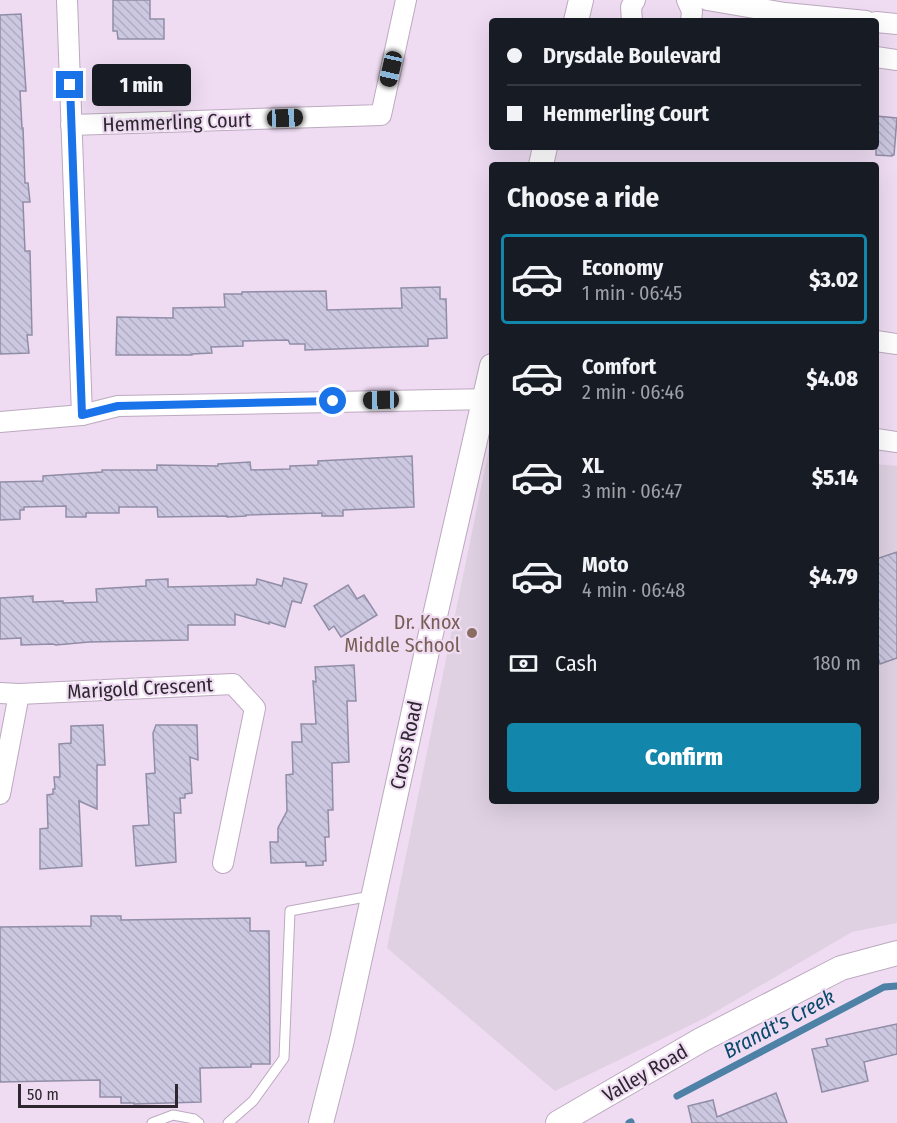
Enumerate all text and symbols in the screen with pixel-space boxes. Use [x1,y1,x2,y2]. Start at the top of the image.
text: Drysdale Boulevard [543,42,721,69]
car [378,49,404,89]
callout: 1 min [91,64,190,106]
route end [56,71,83,98]
text: 1 min [120,73,163,97]
text: Hemmerling Court [543,100,709,127]
street label: Hemmerling Court [102,107,252,137]
car [267,108,303,128]
text: Choose a ride [507,182,659,214]
icon: car [510,252,564,306]
text: Economy [582,254,663,281]
text: $3.02 [809,266,858,293]
text: 1 min · 06:45 [582,281,682,305]
icon: car [510,351,564,405]
text: Comfort [582,353,656,380]
text: $4.08 [807,365,858,392]
text: 2 min · 06:46 [582,380,684,404]
route start [319,387,346,414]
car [363,391,399,409]
icon: car [510,450,564,504]
text: XL [582,452,604,479]
text: $5.14 [812,464,858,491]
text: 3 min · 06:47 [582,479,682,503]
icon: car [510,549,564,603]
text: Moto [582,551,629,578]
text: $4.79 [809,563,858,590]
text: 4 min · 06:48 [582,578,685,602]
place label: Dr. Knox Middle School [344,610,460,657]
marker: Dr. Knox Middle School [465,626,479,640]
icon: cash [507,647,540,680]
text: Cash [555,650,598,677]
text: 180 m [813,651,861,675]
street label: Marigold Crescent [66,672,214,704]
street label: Cross Road [385,699,427,791]
button: Confirm [507,723,861,792]
water label: Brandt's Creek [719,984,839,1064]
street label: Valley Road [598,1039,692,1107]
scale bar [18,1081,178,1108]
text: 50 m [27,1085,59,1104]

